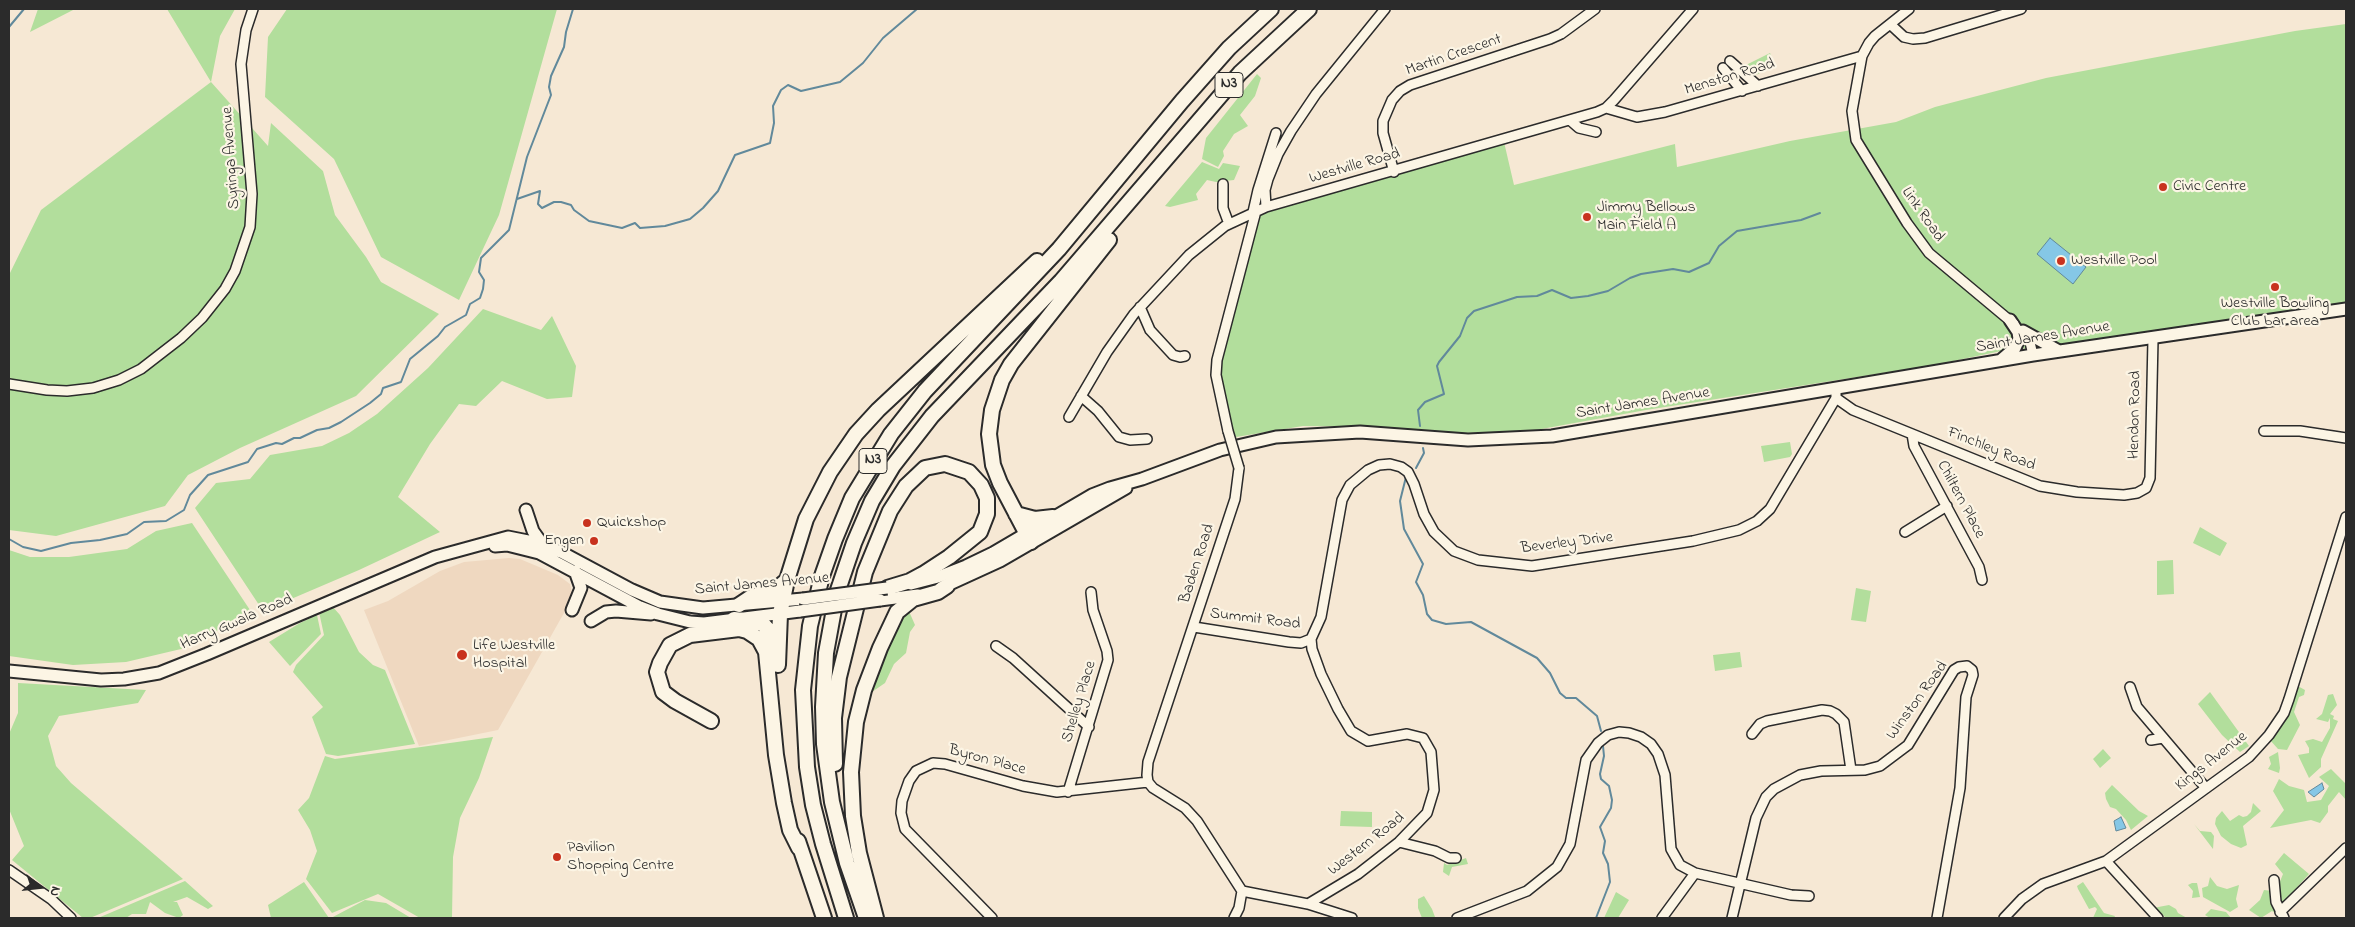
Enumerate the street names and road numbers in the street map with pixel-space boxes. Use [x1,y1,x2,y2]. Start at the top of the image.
street label: Martin Crescent [1404,31,1504,81]
street label: Menston Road [1683,55,1777,101]
road number: N3 [1215,72,1243,98]
street label: Syringa Avenue [219,106,245,210]
street label: Westville Road [1307,145,1403,189]
street label: Link Road [1896,184,1948,246]
street label: Saint James Avenue [1975,318,2111,358]
street label: Hendon Road [2126,371,2146,459]
street label: Saint James Avenue [1575,384,1711,424]
street label: Finchley Road [1944,424,2038,476]
road number: N3 [859,448,887,474]
street label: Chiltern Place [1932,458,1988,542]
street label: Baden Road [1176,522,1220,606]
street label: Beverley Drive [1520,529,1614,559]
street label: Saint James Avenue [694,570,830,600]
street label: Harry Gwala Road [178,591,296,655]
street label: Summit Road [1209,605,1301,635]
street label: Winston Road [1883,658,1953,744]
street label: Shelley Place [1058,659,1102,745]
street label: Kings Avenue [2172,728,2252,796]
street label: Byron Place [946,742,1028,780]
street label: Western Road [1325,809,1409,881]

